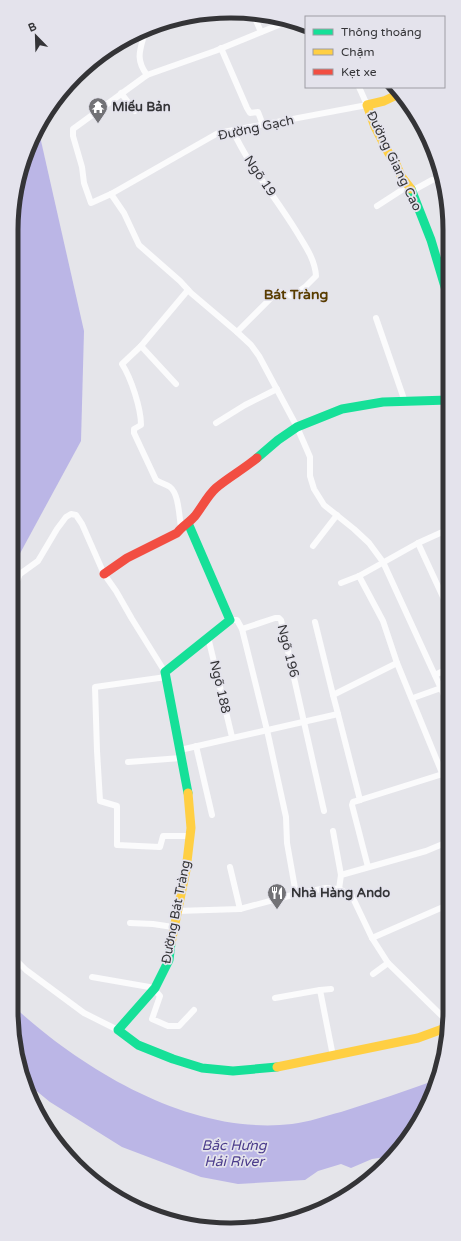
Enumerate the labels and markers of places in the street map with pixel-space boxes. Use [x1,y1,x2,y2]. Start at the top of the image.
temple icon: Miếu Bản [87,96,109,124]
place label: Miếu Bản [112,99,171,115]
restaurant icon: Nhà Hàng Ando [266,882,288,910]
place label: Nhà Hàng Ando [291,885,390,901]

